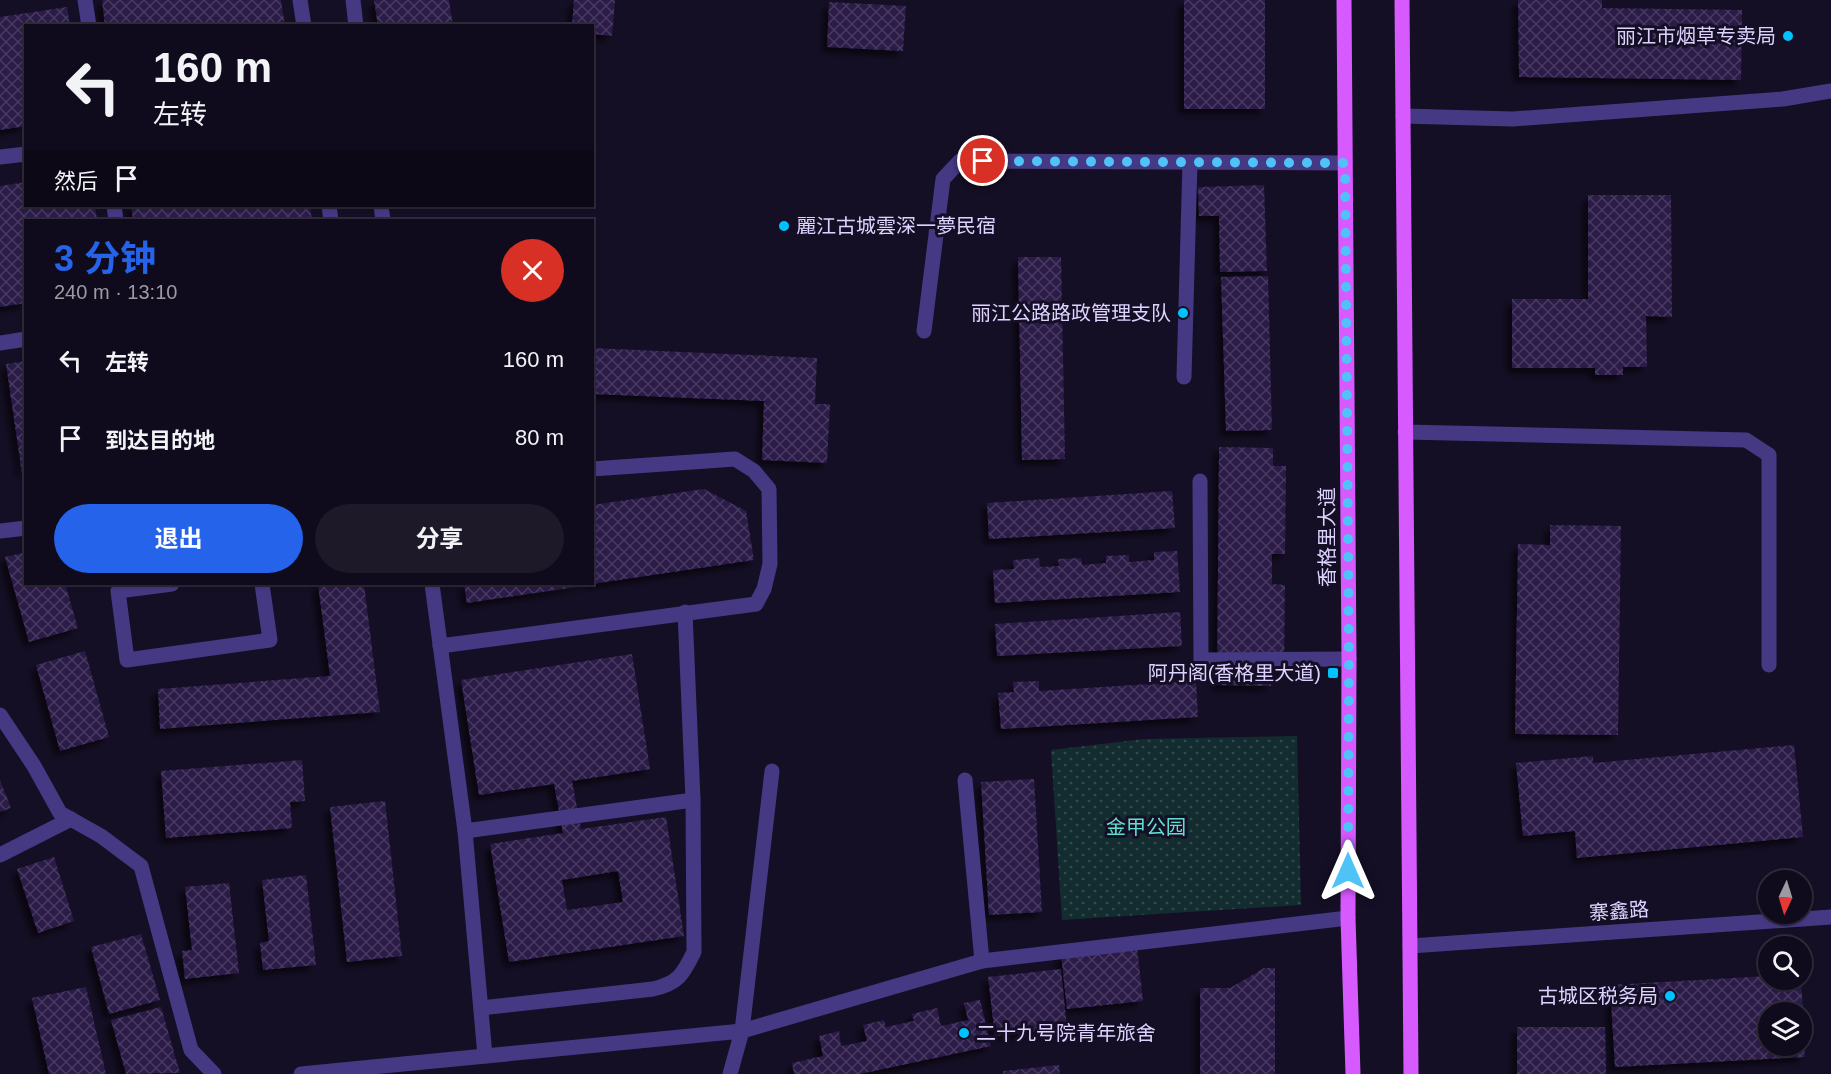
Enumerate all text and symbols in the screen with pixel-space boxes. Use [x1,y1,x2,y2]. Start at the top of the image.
place label: 丽江市烟草专卖局 [1616,25,1776,47]
marker: 丽江市烟草专卖局 [1781,29,1795,43]
text: 160 m [153,44,272,91]
icon: left [54,48,132,126]
text: 左转 [153,100,207,130]
pin [957,135,1008,186]
icon: arrive [966,144,999,177]
icon: arrive [110,162,143,195]
text: 然后 [54,169,98,194]
place label: 麗江古城雲深一夢民宿 [796,215,996,237]
marker: 麗江古城雲深一夢民宿 [777,219,791,233]
text: 3 分钟 [54,238,156,279]
button: close [501,239,564,302]
text: 240 m · 13:10 [54,281,177,303]
place label: 丽江公路路政管理支队 [971,302,1171,324]
marker: 丽江公路路政管理支队 [1176,306,1190,320]
icon: left [54,344,87,377]
text: 160 m [503,347,564,372]
text: 左转 [105,350,149,375]
icon: arrive [54,422,87,455]
text: 80 m [515,425,564,450]
text: 到达目的地 [105,428,215,453]
street label: 香格里大道 [1316,487,1338,587]
button: 退出 [54,504,303,573]
button: 分享 [315,504,564,573]
place label: 阿丹阁(香格里大道) [1148,662,1321,684]
marker: 阿丹阁(香格里大道) [1326,666,1340,680]
park label: 金甲公园 [1106,816,1186,838]
position arrow [1316,839,1380,903]
north arrow [1758,870,1812,924]
map controls [1758,870,1812,1056]
street label: 寨鑫路 [1588,898,1650,924]
button: search [1758,936,1812,990]
place label: 古城区税务局 [1538,985,1658,1007]
marker: 古城区税务局 [1663,989,1677,1003]
button: layers [1758,1002,1812,1056]
place label: 二十九号院青年旅舍 [976,1022,1156,1044]
marker: 二十九号院青年旅舍 [957,1026,971,1040]

